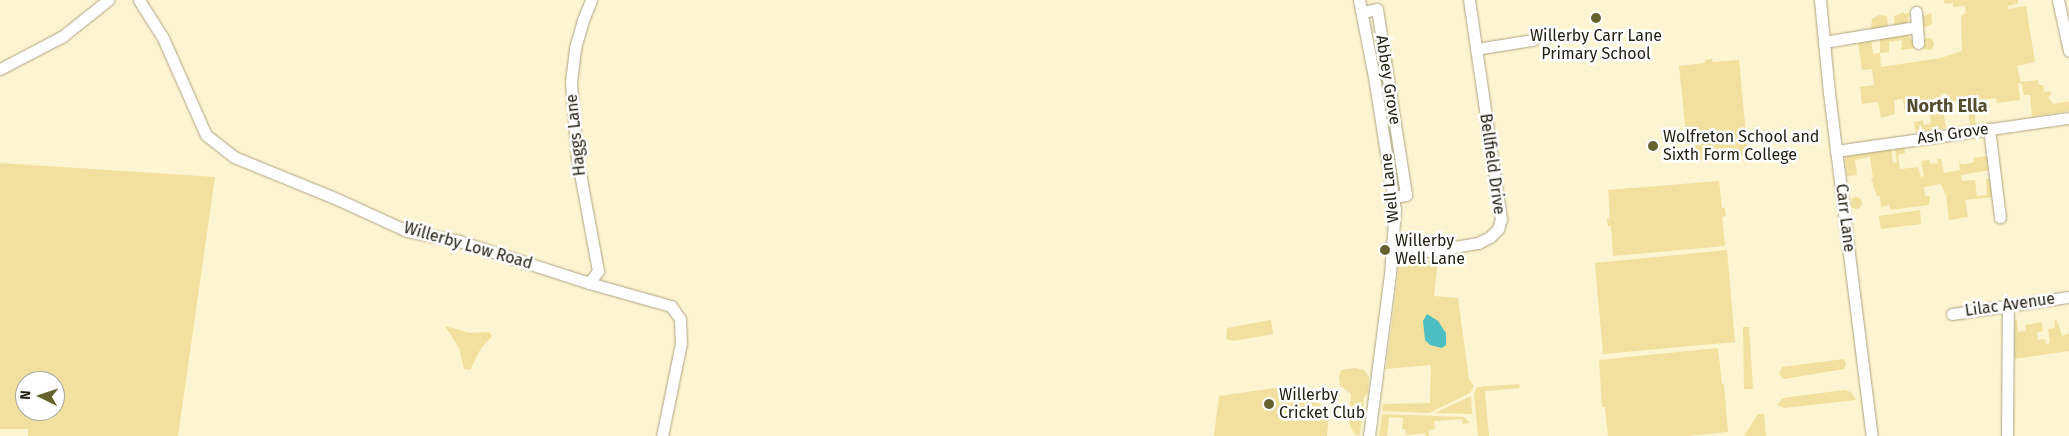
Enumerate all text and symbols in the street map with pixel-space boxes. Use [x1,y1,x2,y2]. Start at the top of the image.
marker: Willerby Carr Lane Primary School [1590,12,1602,24]
place label: Willerby Carr Lane Primary School [1530,26,1662,64]
street label: Abbey Grove [1371,34,1405,126]
street label: Haggs Lane [562,93,590,177]
district label: North Ella [1906,95,1988,117]
street label: Bellfield Drive [1475,112,1509,216]
street label: Ash Grove [1916,119,1990,149]
place label: Wolfreton School and Sixth Form College [1663,127,1819,165]
marker: Wolfreton School and Sixth Form College [1647,140,1659,152]
street label: Well Lane [1377,152,1403,224]
street label: Carr Lane [1831,183,1859,253]
street label: Willerby Low Road [401,218,535,274]
place label: Willerby Well Lane [1395,231,1465,269]
marker: Willerby Well Lane [1379,244,1391,256]
street label: Lilac Avenue [1964,289,2056,321]
north arrow [15,371,65,421]
place label: Willerby Cricket Club [1279,385,1365,423]
text: N [17,390,34,400]
marker: Willerby Cricket Club [1263,398,1275,410]

